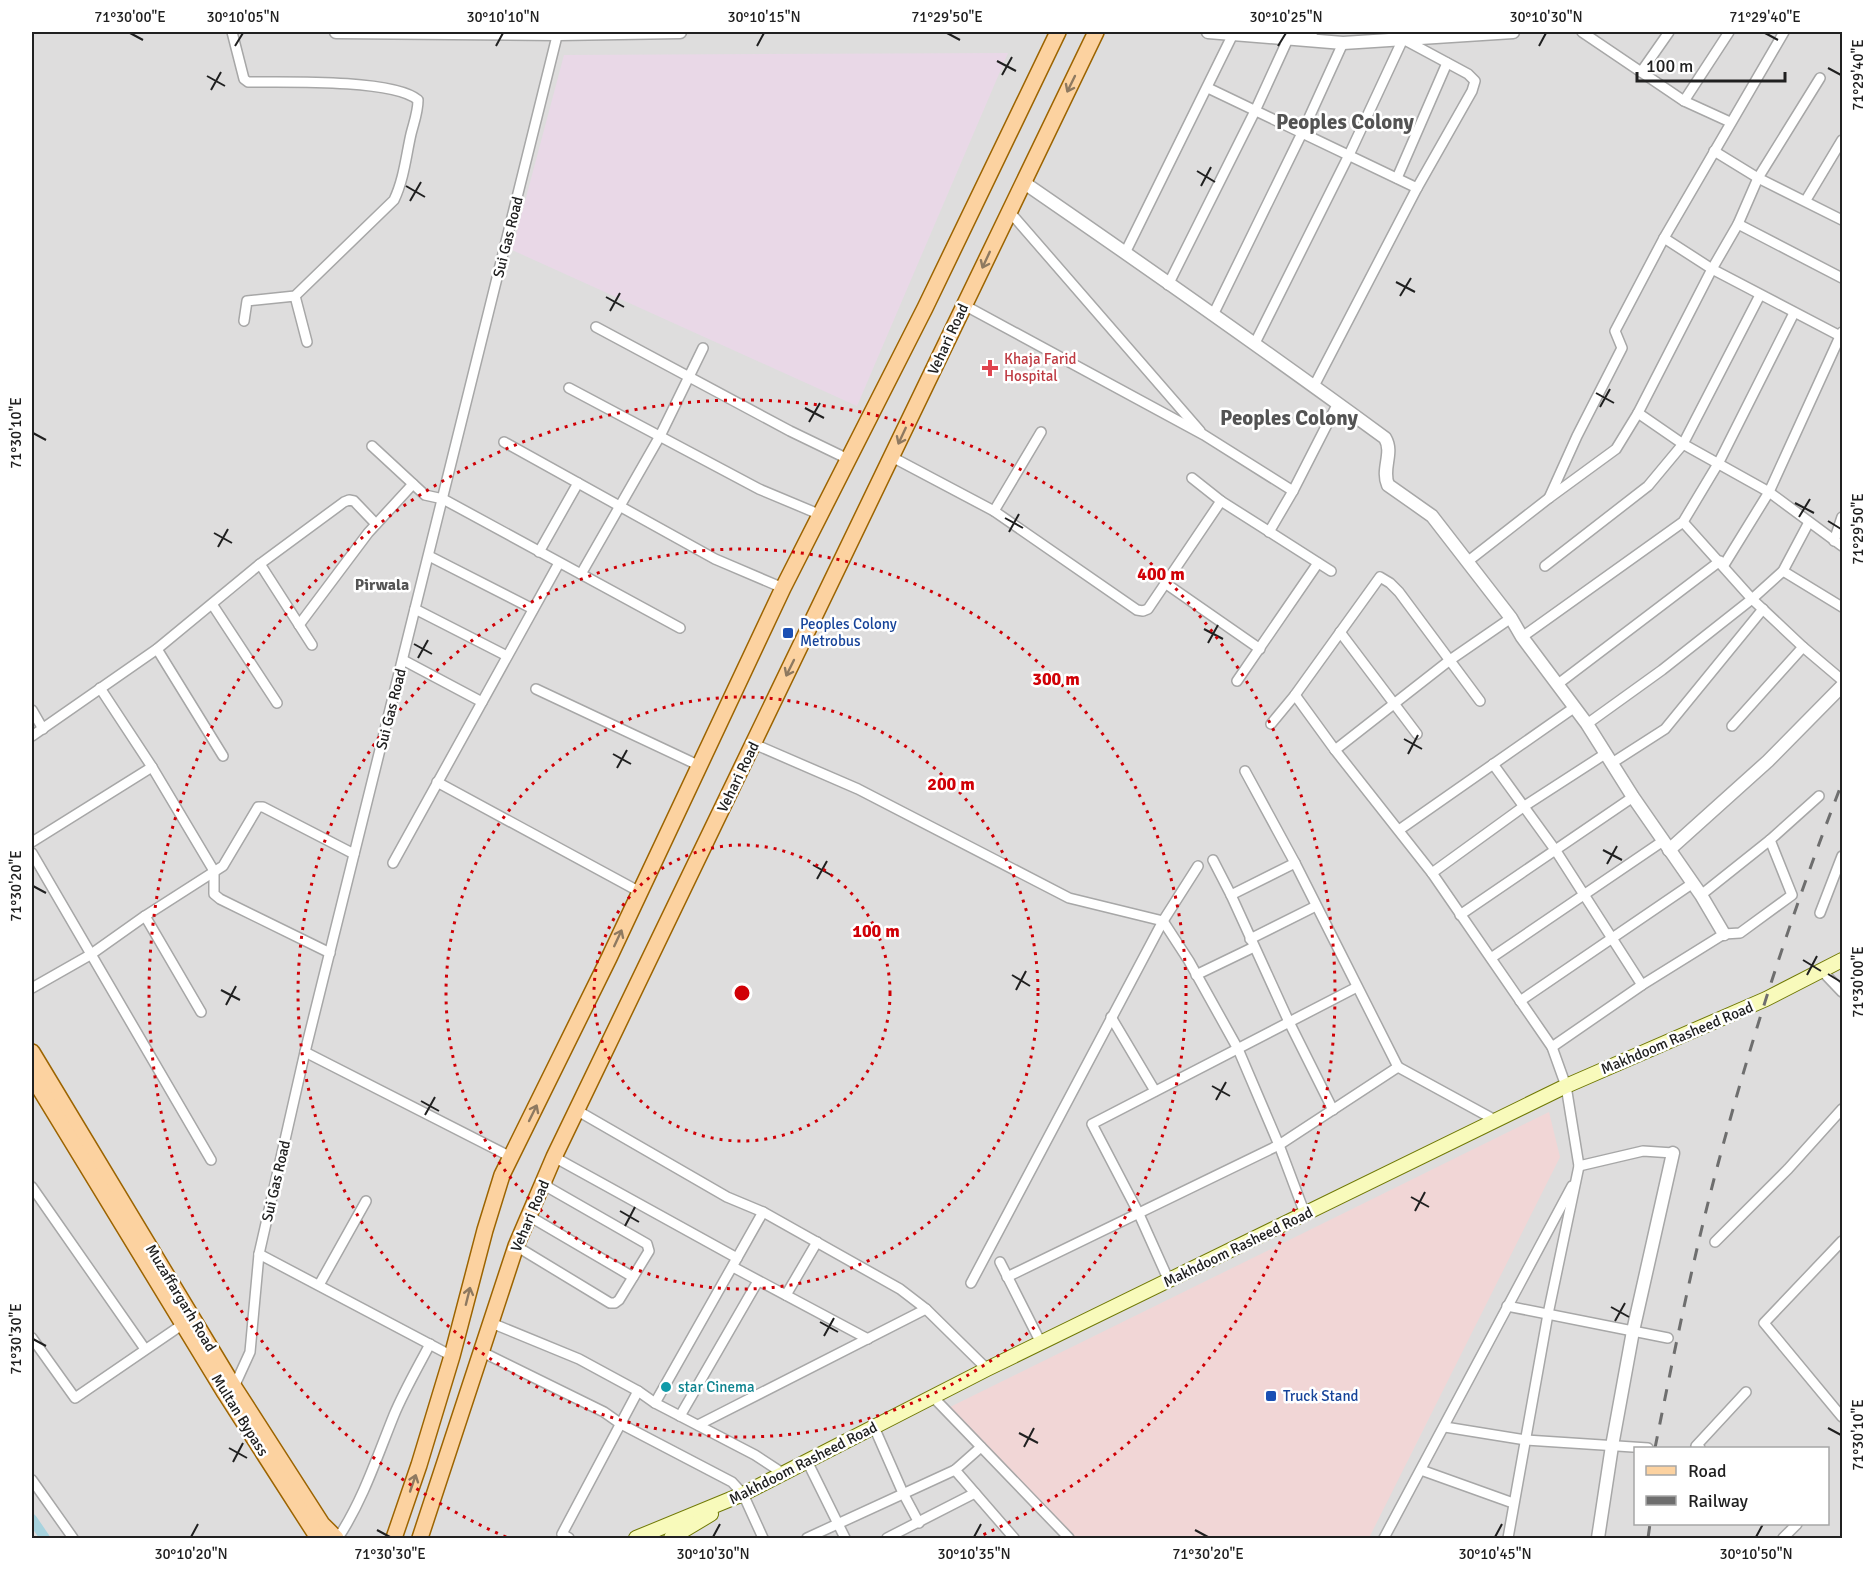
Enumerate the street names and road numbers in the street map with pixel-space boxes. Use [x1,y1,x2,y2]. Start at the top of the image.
street label: Sui Gas Road [489,194,527,279]
street label: Vehari Road [924,301,972,377]
street label: Sui Gas Road [372,666,410,751]
street label: Vehari Road [713,739,763,815]
street label: Makhdoom Rasheed Road [1598,998,1756,1078]
street label: Sui Gas Road [258,1138,294,1223]
street label: Vehari Road [507,1177,553,1255]
street label: Makhdoom Rasheed Road [1160,1203,1316,1291]
street label: Muzaffargarh Road [142,1241,220,1355]
street label: Multan Bypass [208,1371,273,1460]
street label: Makhdoom Rasheed Road [726,1418,880,1508]

